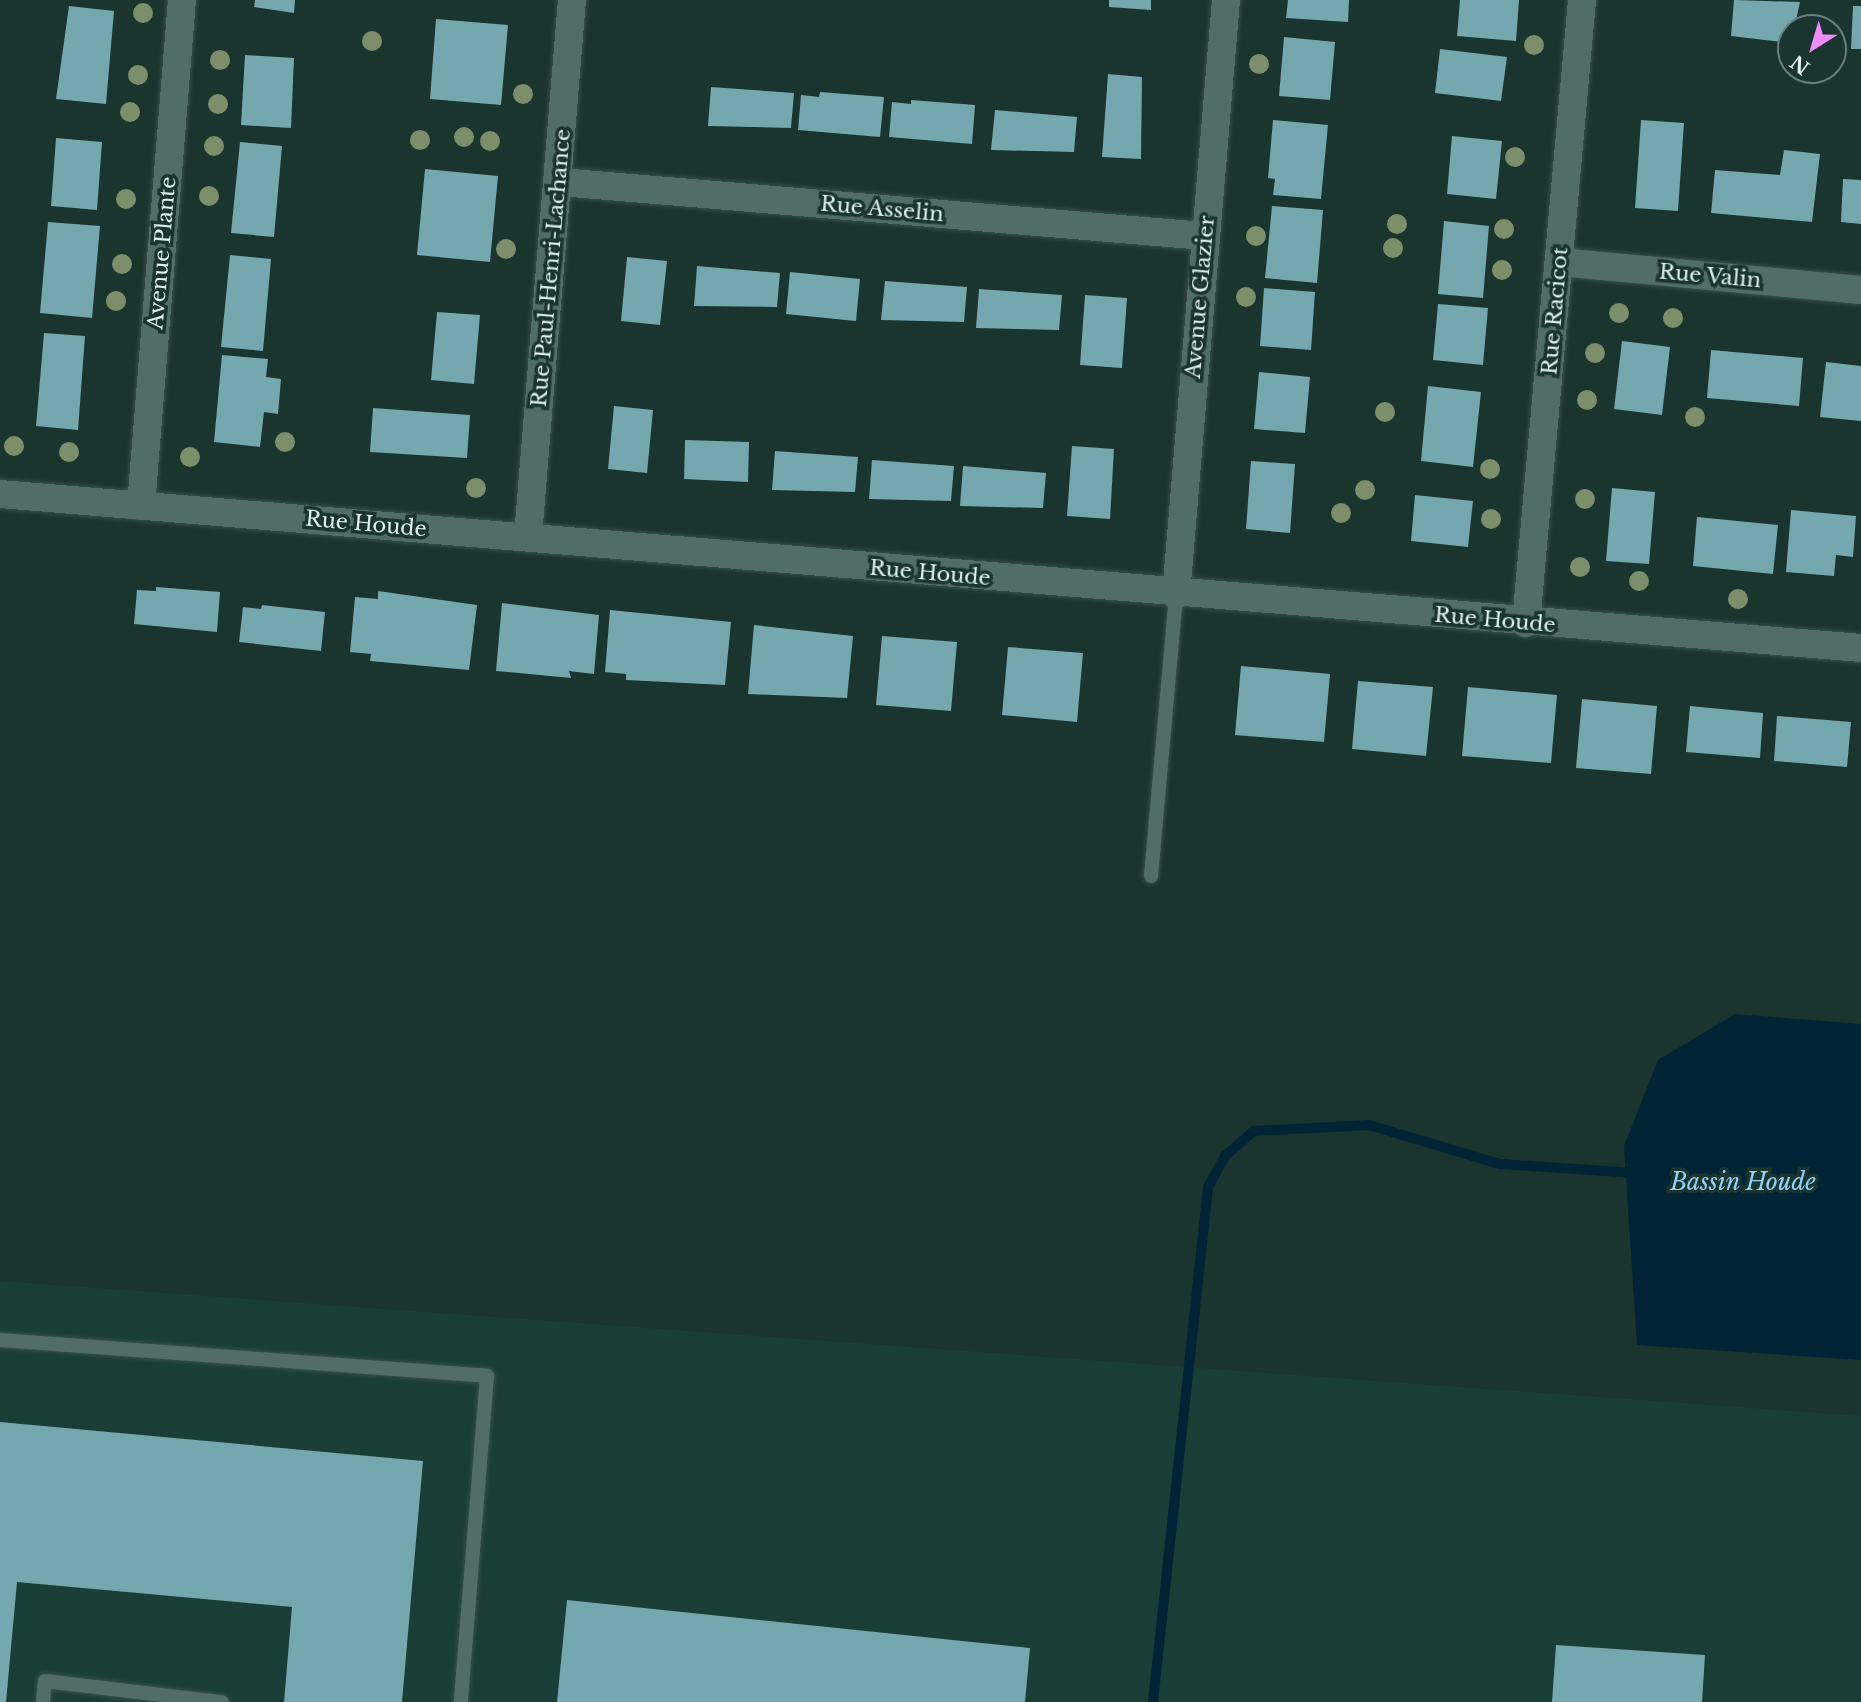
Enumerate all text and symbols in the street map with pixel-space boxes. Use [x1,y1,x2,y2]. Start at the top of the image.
north arrow [1777,14,1847,84]
text: N [1786,50,1814,79]
street label: Rue Paul-Henri-Lachance [526,128,576,408]
street label: Avenue Plante [143,176,181,330]
street label: Rue Asselin [819,191,945,227]
street label: Avenue Glazier [1180,214,1220,380]
street label: Rue Racicot [1537,246,1573,376]
street label: Rue Valin [1657,259,1763,293]
street label: Rue Houde [304,506,428,542]
street label: Rue Houde [868,555,992,591]
street label: Rue Houde [1433,602,1557,638]
water label: Bassin Houde [1670,1168,1816,1196]

